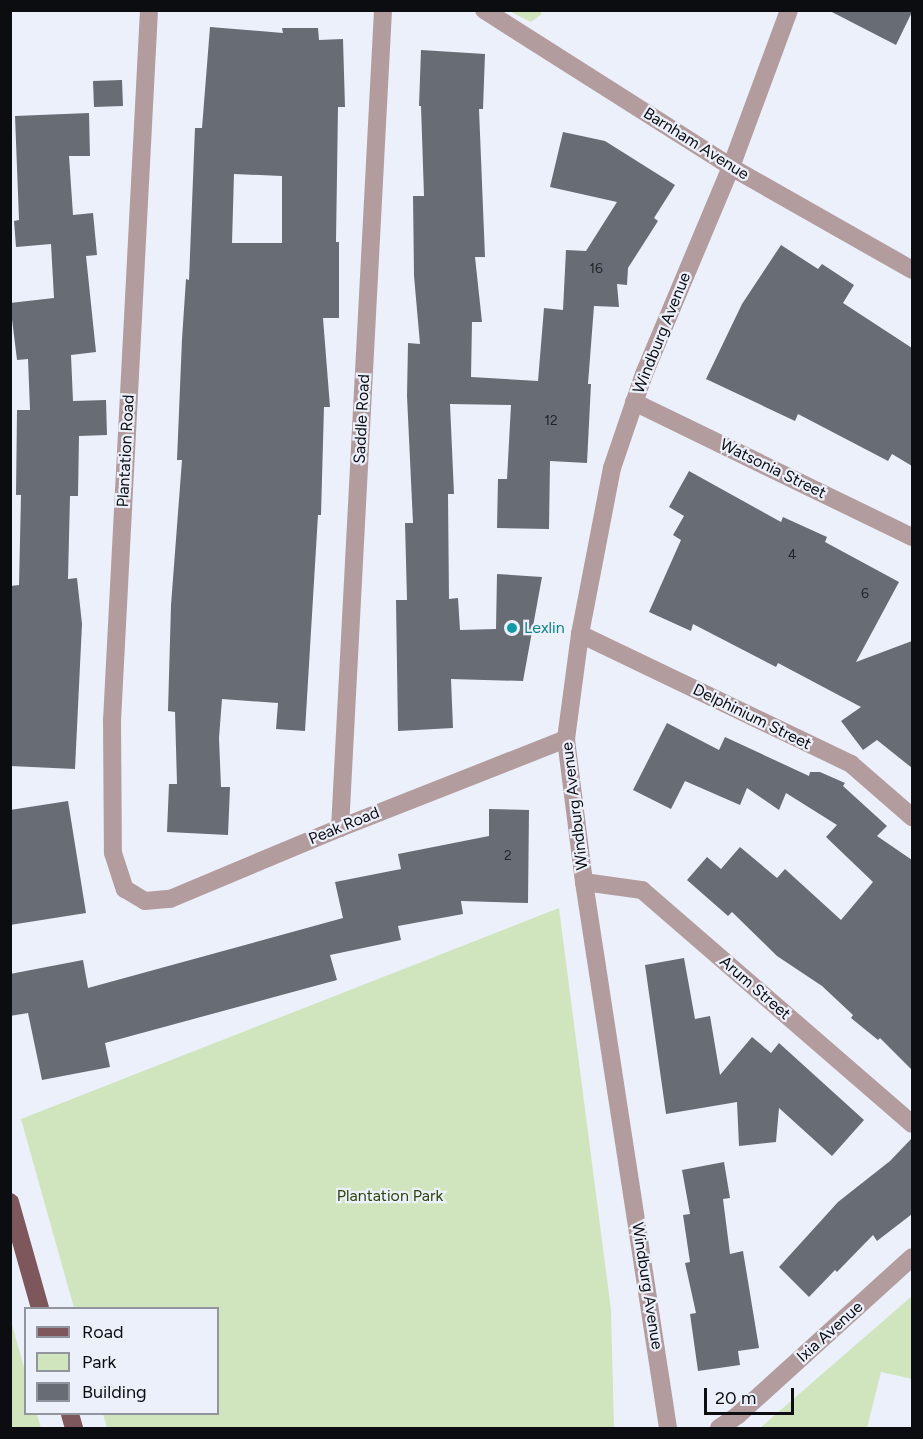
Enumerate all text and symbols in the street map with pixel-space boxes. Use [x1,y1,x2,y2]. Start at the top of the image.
street label: Barnham Avenue [640,104,752,184]
house number: 16 [589,261,603,277]
street label: Windburg Avenue [629,270,695,396]
street label: Saddle Road [350,374,374,464]
street label: Plantation Road [113,394,139,508]
house number: 12 [544,413,558,429]
street label: Watsonia Street [717,435,829,503]
house number: 4 [788,547,796,563]
house number: 6 [861,586,869,602]
place label: Lexlin [524,618,565,638]
marker: Lexlin [505,621,519,635]
street label: Delphinium Street [690,680,814,754]
street label: Windburg Avenue [558,741,592,871]
street label: Peak Road [306,803,382,849]
house number: 2 [504,848,512,864]
street label: Arum Street [716,952,794,1024]
park label: Plantation Park [337,1186,443,1206]
street label: Windburg Avenue [627,1221,667,1351]
street label: Ixia Avenue [793,1297,867,1367]
legend [24,1307,219,1415]
text: Road [82,1321,123,1343]
text: Park [82,1351,116,1373]
scale bar [707,1376,797,1414]
text: Building [82,1381,147,1403]
text: 20 m [715,1387,756,1409]

